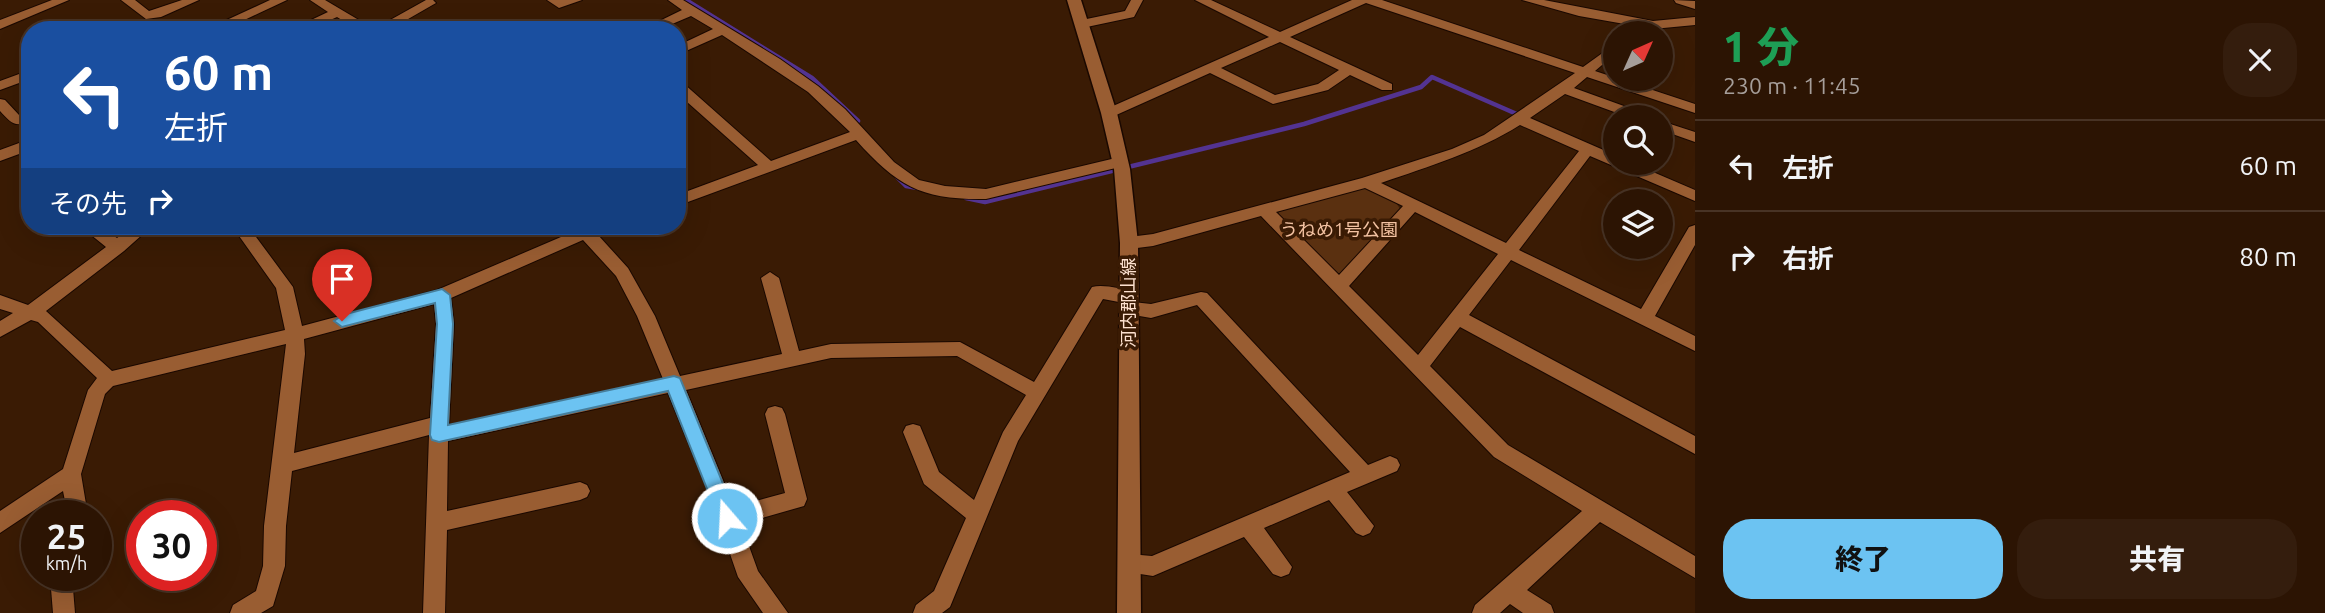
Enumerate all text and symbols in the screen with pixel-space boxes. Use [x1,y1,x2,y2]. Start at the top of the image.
north arrow [1603,21,1673,91]
map controls [1603,21,1673,259]
text: 1 分 [1723,23,1799,70]
button: close [2223,23,2297,97]
text: 60 m [164,44,273,99]
icon: left [49,49,140,140]
text: 230 m · 11:45 [1723,73,1861,98]
button: search [1603,105,1673,175]
text: 左折 [164,109,228,145]
icon: left [1723,147,1761,185]
text: 60 m [2239,151,2297,180]
text: 左折 [1782,153,1834,182]
icon: right [141,182,179,220]
text: その先 [49,189,127,218]
button: layers [1603,189,1673,259]
park label: うねめ1号公園 [1280,219,1398,239]
icon: right [1723,238,1761,276]
text: 80 m [2239,242,2297,271]
text: 右折 [1782,244,1834,273]
pin [312,249,372,321]
street label: 河内郡山線 [1118,258,1138,348]
icon: arrive [323,260,361,298]
position arrow [690,481,764,555]
speed limit sign: 30 [126,500,217,591]
text: 25 [47,516,86,556]
button: 終了 [1723,519,2003,599]
button: 共有 [2017,519,2297,599]
text: km/h [46,553,87,573]

